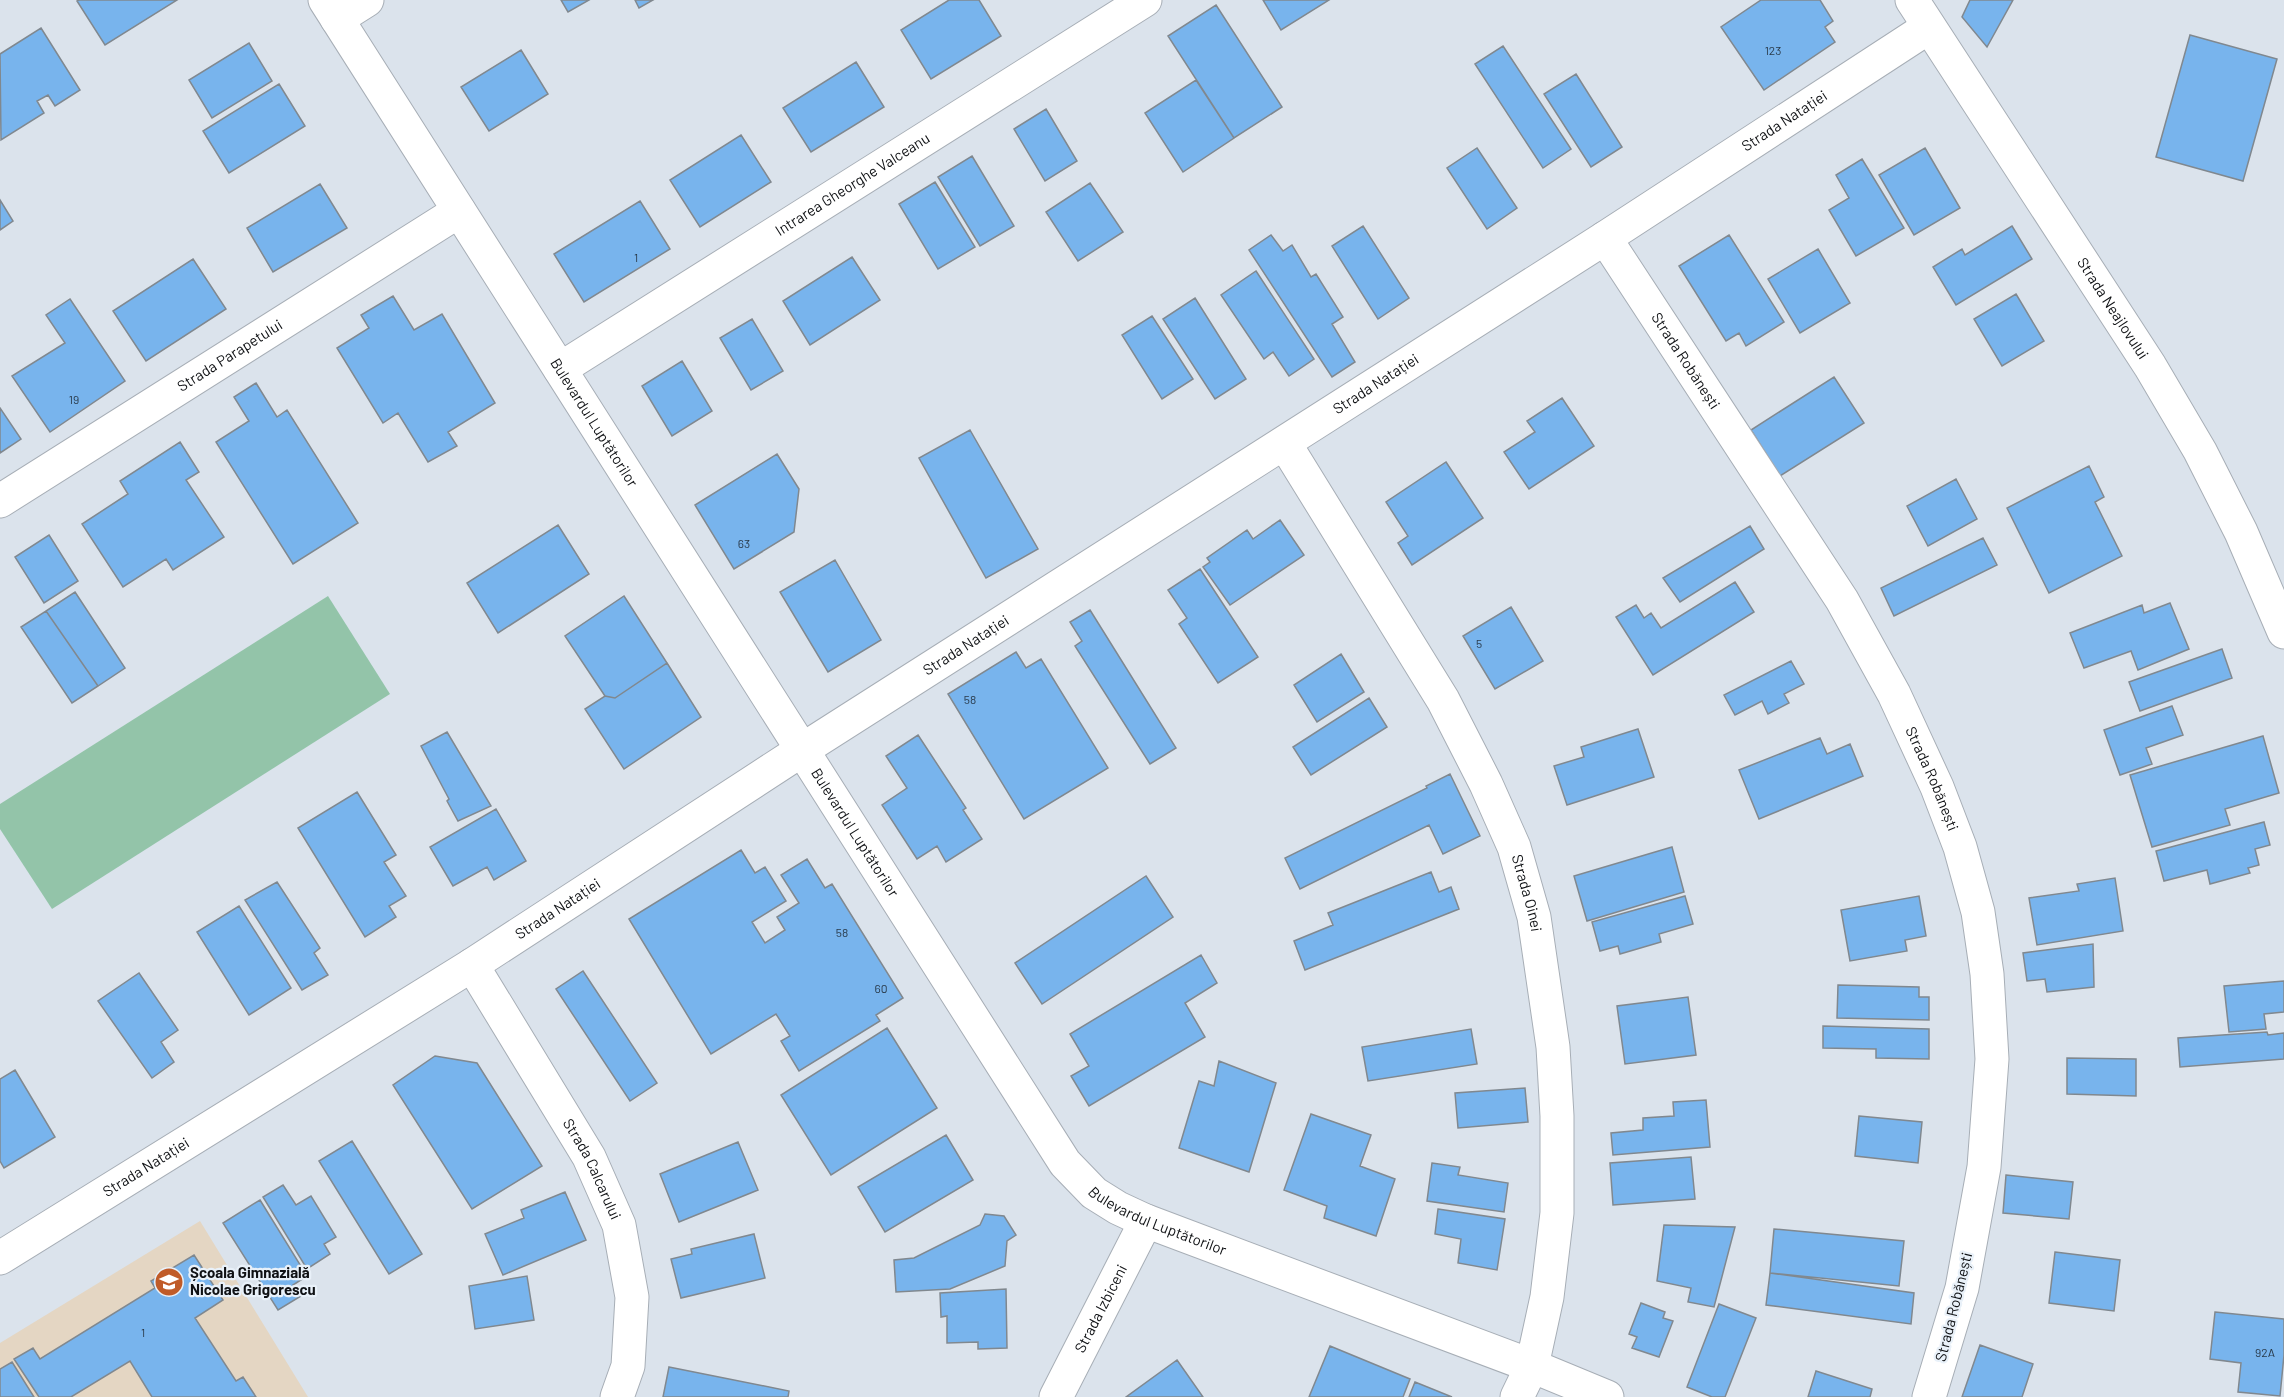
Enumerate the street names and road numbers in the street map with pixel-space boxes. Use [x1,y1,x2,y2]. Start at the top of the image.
street label: Strada Natației [1738,86,1830,155]
street label: Intrarea Gheorghe Valceanu [772,128,933,239]
street label: Strada Neajlovului [2074,254,2153,362]
street label: Strada Robănești [1648,309,1725,412]
street label: Strada Parapetului [174,315,285,395]
street label: Strada Natației [1329,349,1422,417]
street label: Bulevardul Luptătorilor [547,354,643,490]
street label: Strada Natației [919,611,1012,679]
street label: Strada Robănești [1902,723,1963,833]
street label: Bulevardul Luptătorilor [808,764,904,900]
street label: Strada Oinei [1509,852,1546,933]
street label: Strada Natației [511,874,603,943]
street label: Strada Calcarului [560,1115,625,1222]
street label: Strada Natației [99,1133,192,1200]
street label: Bulevardul Luptătorilor [1085,1183,1230,1259]
street label: Strada Robănești [1931,1250,1975,1363]
street label: Strada Izbiceni [1070,1261,1130,1355]

